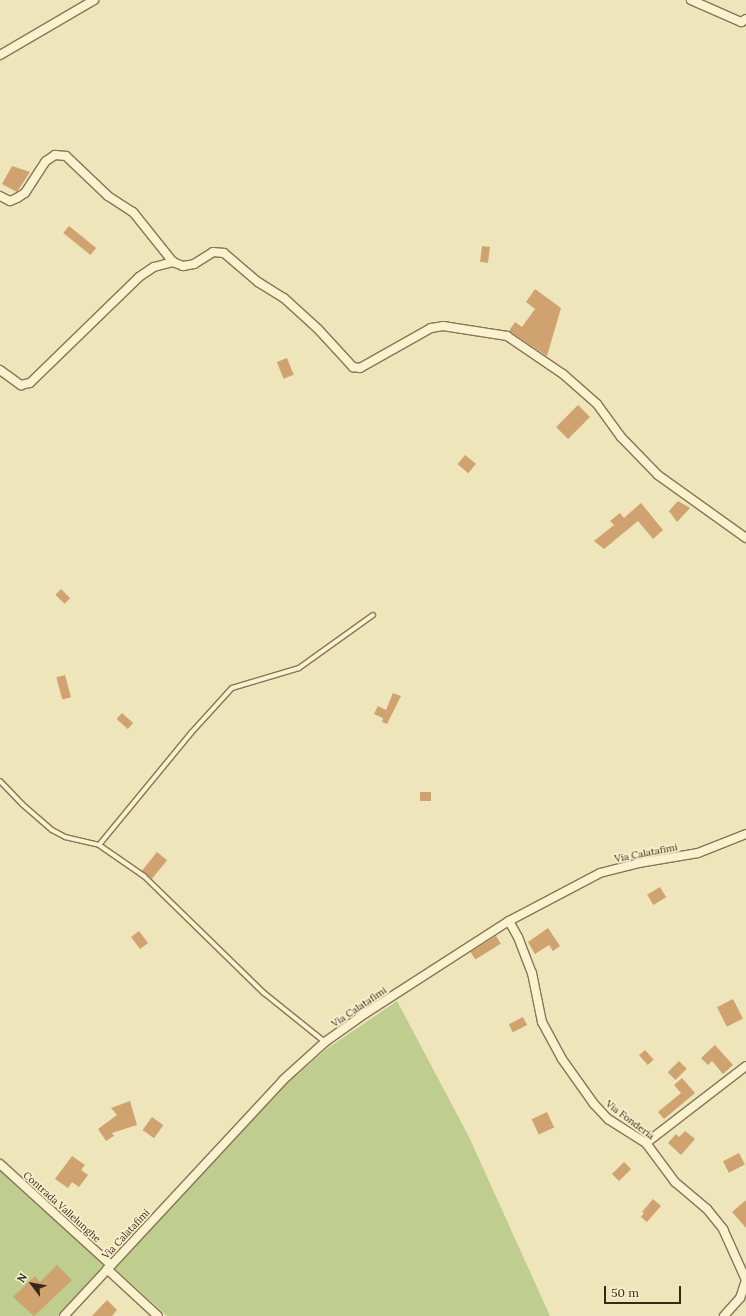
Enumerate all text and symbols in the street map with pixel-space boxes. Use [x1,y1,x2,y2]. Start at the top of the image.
street label: Via Calatafimi [613,841,679,865]
street label: Via Calatafimi [329,984,389,1030]
street label: Via Fonderia [603,1098,657,1142]
street label: Contrada Vallelunghe [21,1169,103,1245]
street label: Via Calatafimi [100,1207,152,1261]
north arrow [12,1264,52,1304]
text: N [14,1270,30,1285]
scale bar [606,1278,683,1304]
text: 50 m [611,1285,639,1300]

